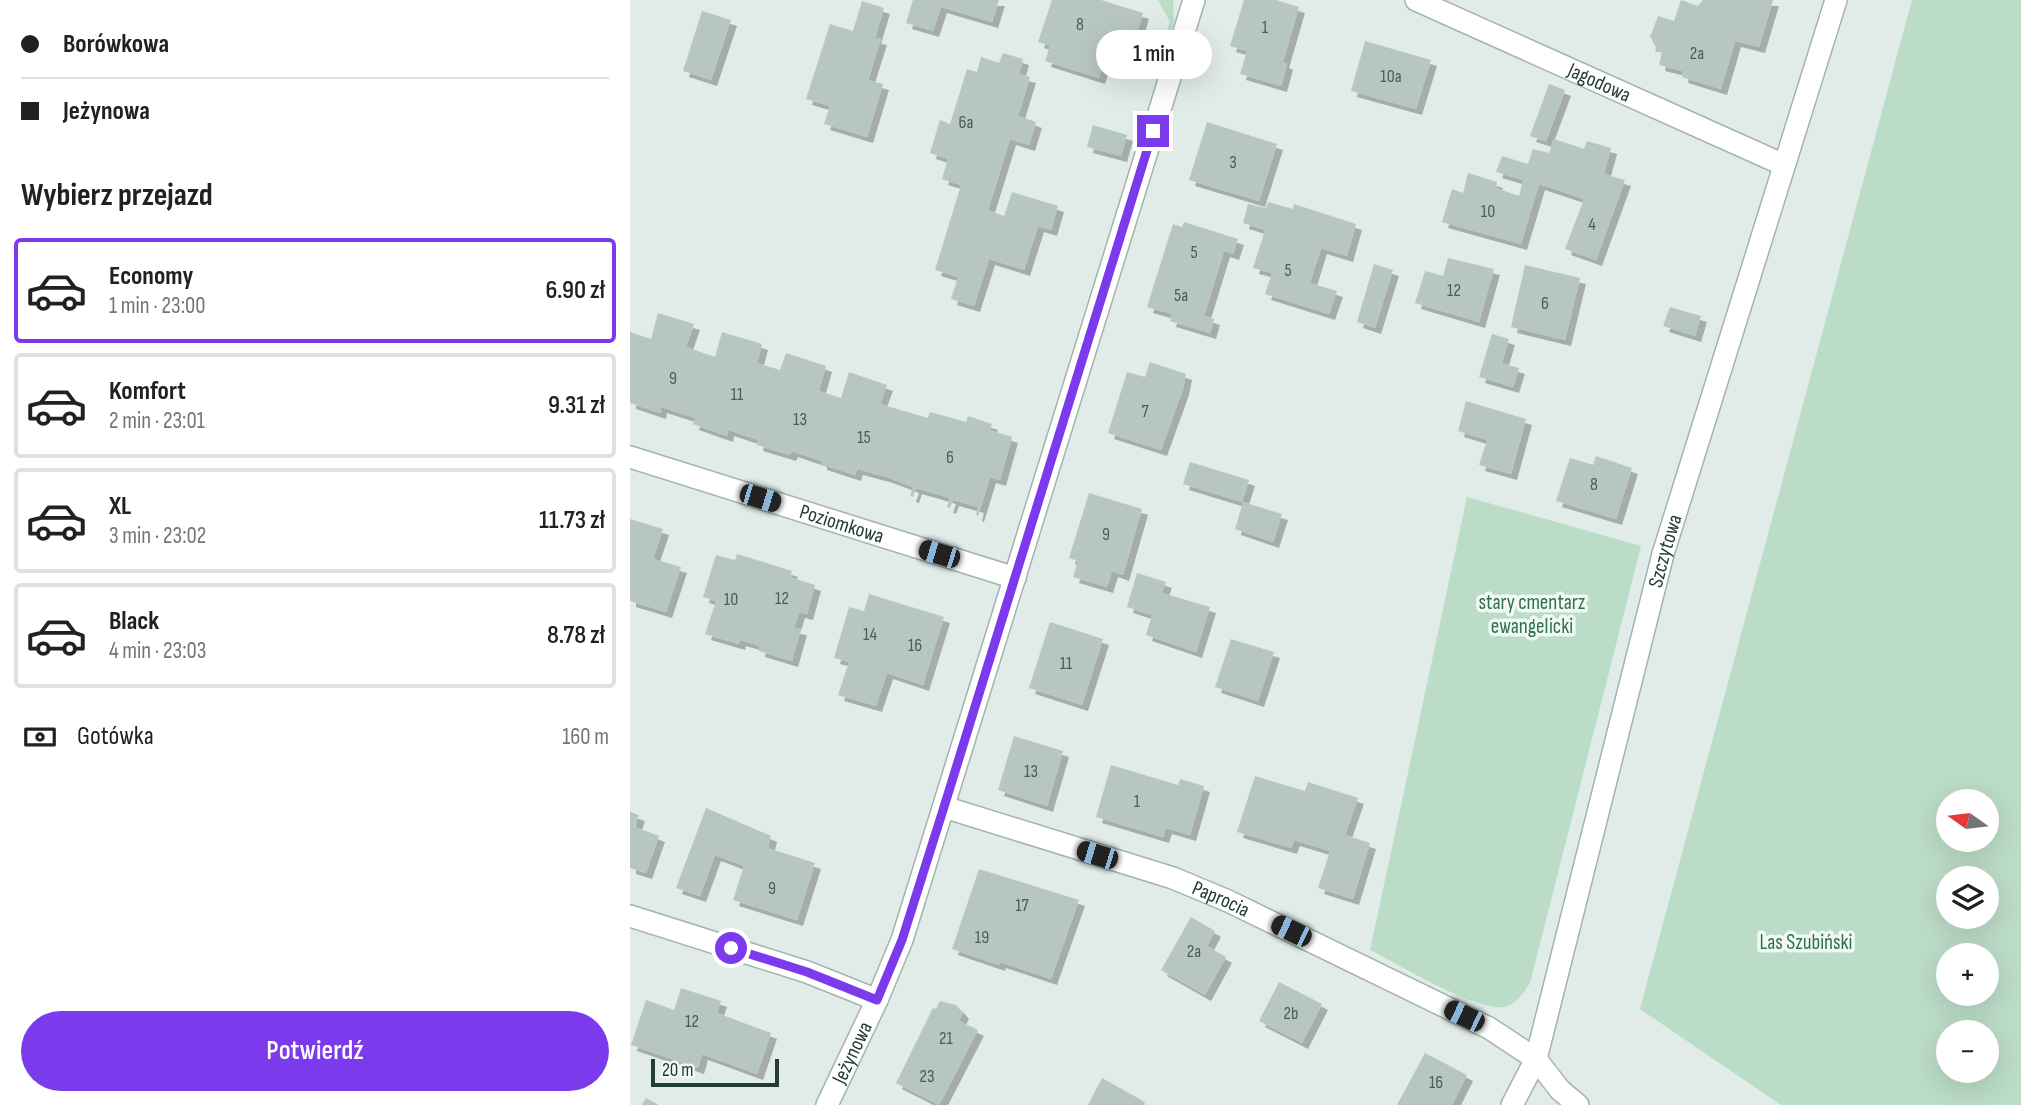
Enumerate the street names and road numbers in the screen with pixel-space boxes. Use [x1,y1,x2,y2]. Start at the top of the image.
street label: Jagodowa [1563,57,1635,108]
street label: Poziomkowa [796,499,887,549]
street label: Szczytowa [1643,511,1688,590]
street label: Paprocia [1188,875,1254,923]
street label: Jeżynowa [827,1018,878,1089]

